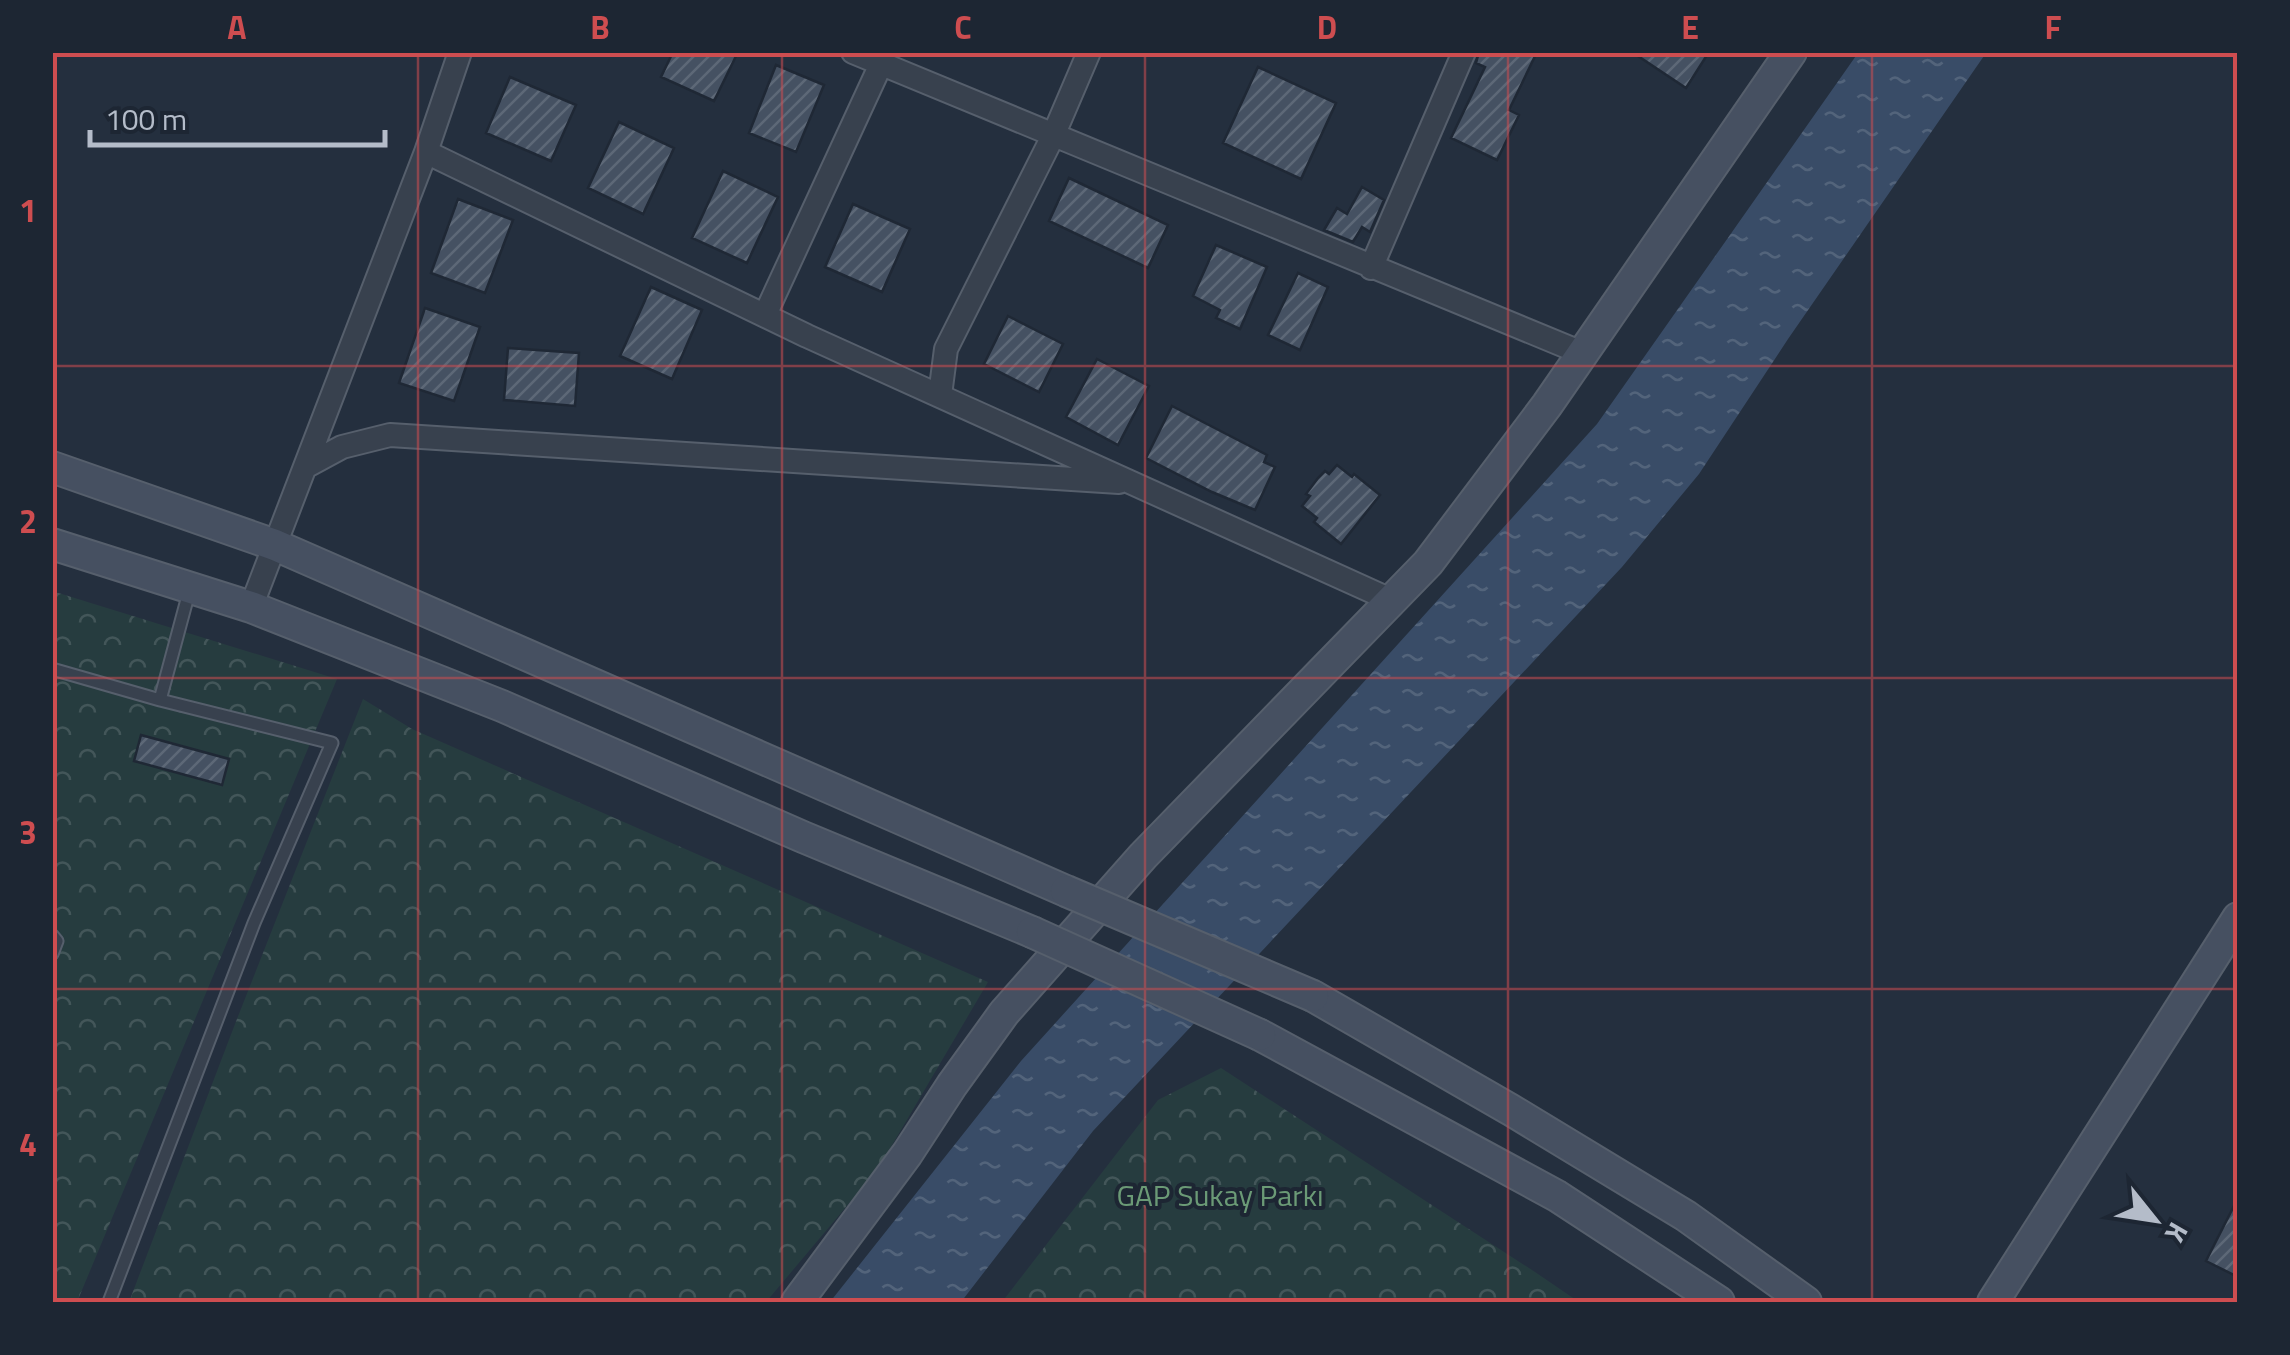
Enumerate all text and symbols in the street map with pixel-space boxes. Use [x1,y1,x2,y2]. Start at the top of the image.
text: A [227,3,247,51]
text: B [590,3,610,51]
text: C [954,3,972,51]
text: D [1317,3,1337,51]
text: E [1681,3,1699,51]
text: F [2045,3,2062,51]
scale bar [90,85,385,147]
text: 100 m [105,96,187,142]
text: 1 [19,186,37,234]
text: 2 [19,497,37,545]
text: 3 [19,808,37,856]
text: 4 [19,1120,37,1168]
north arrow [2105,1170,2205,1270]
park label: GAP Sukay Parkı [1116,1172,1324,1218]
text: K [2154,1215,2200,1251]

